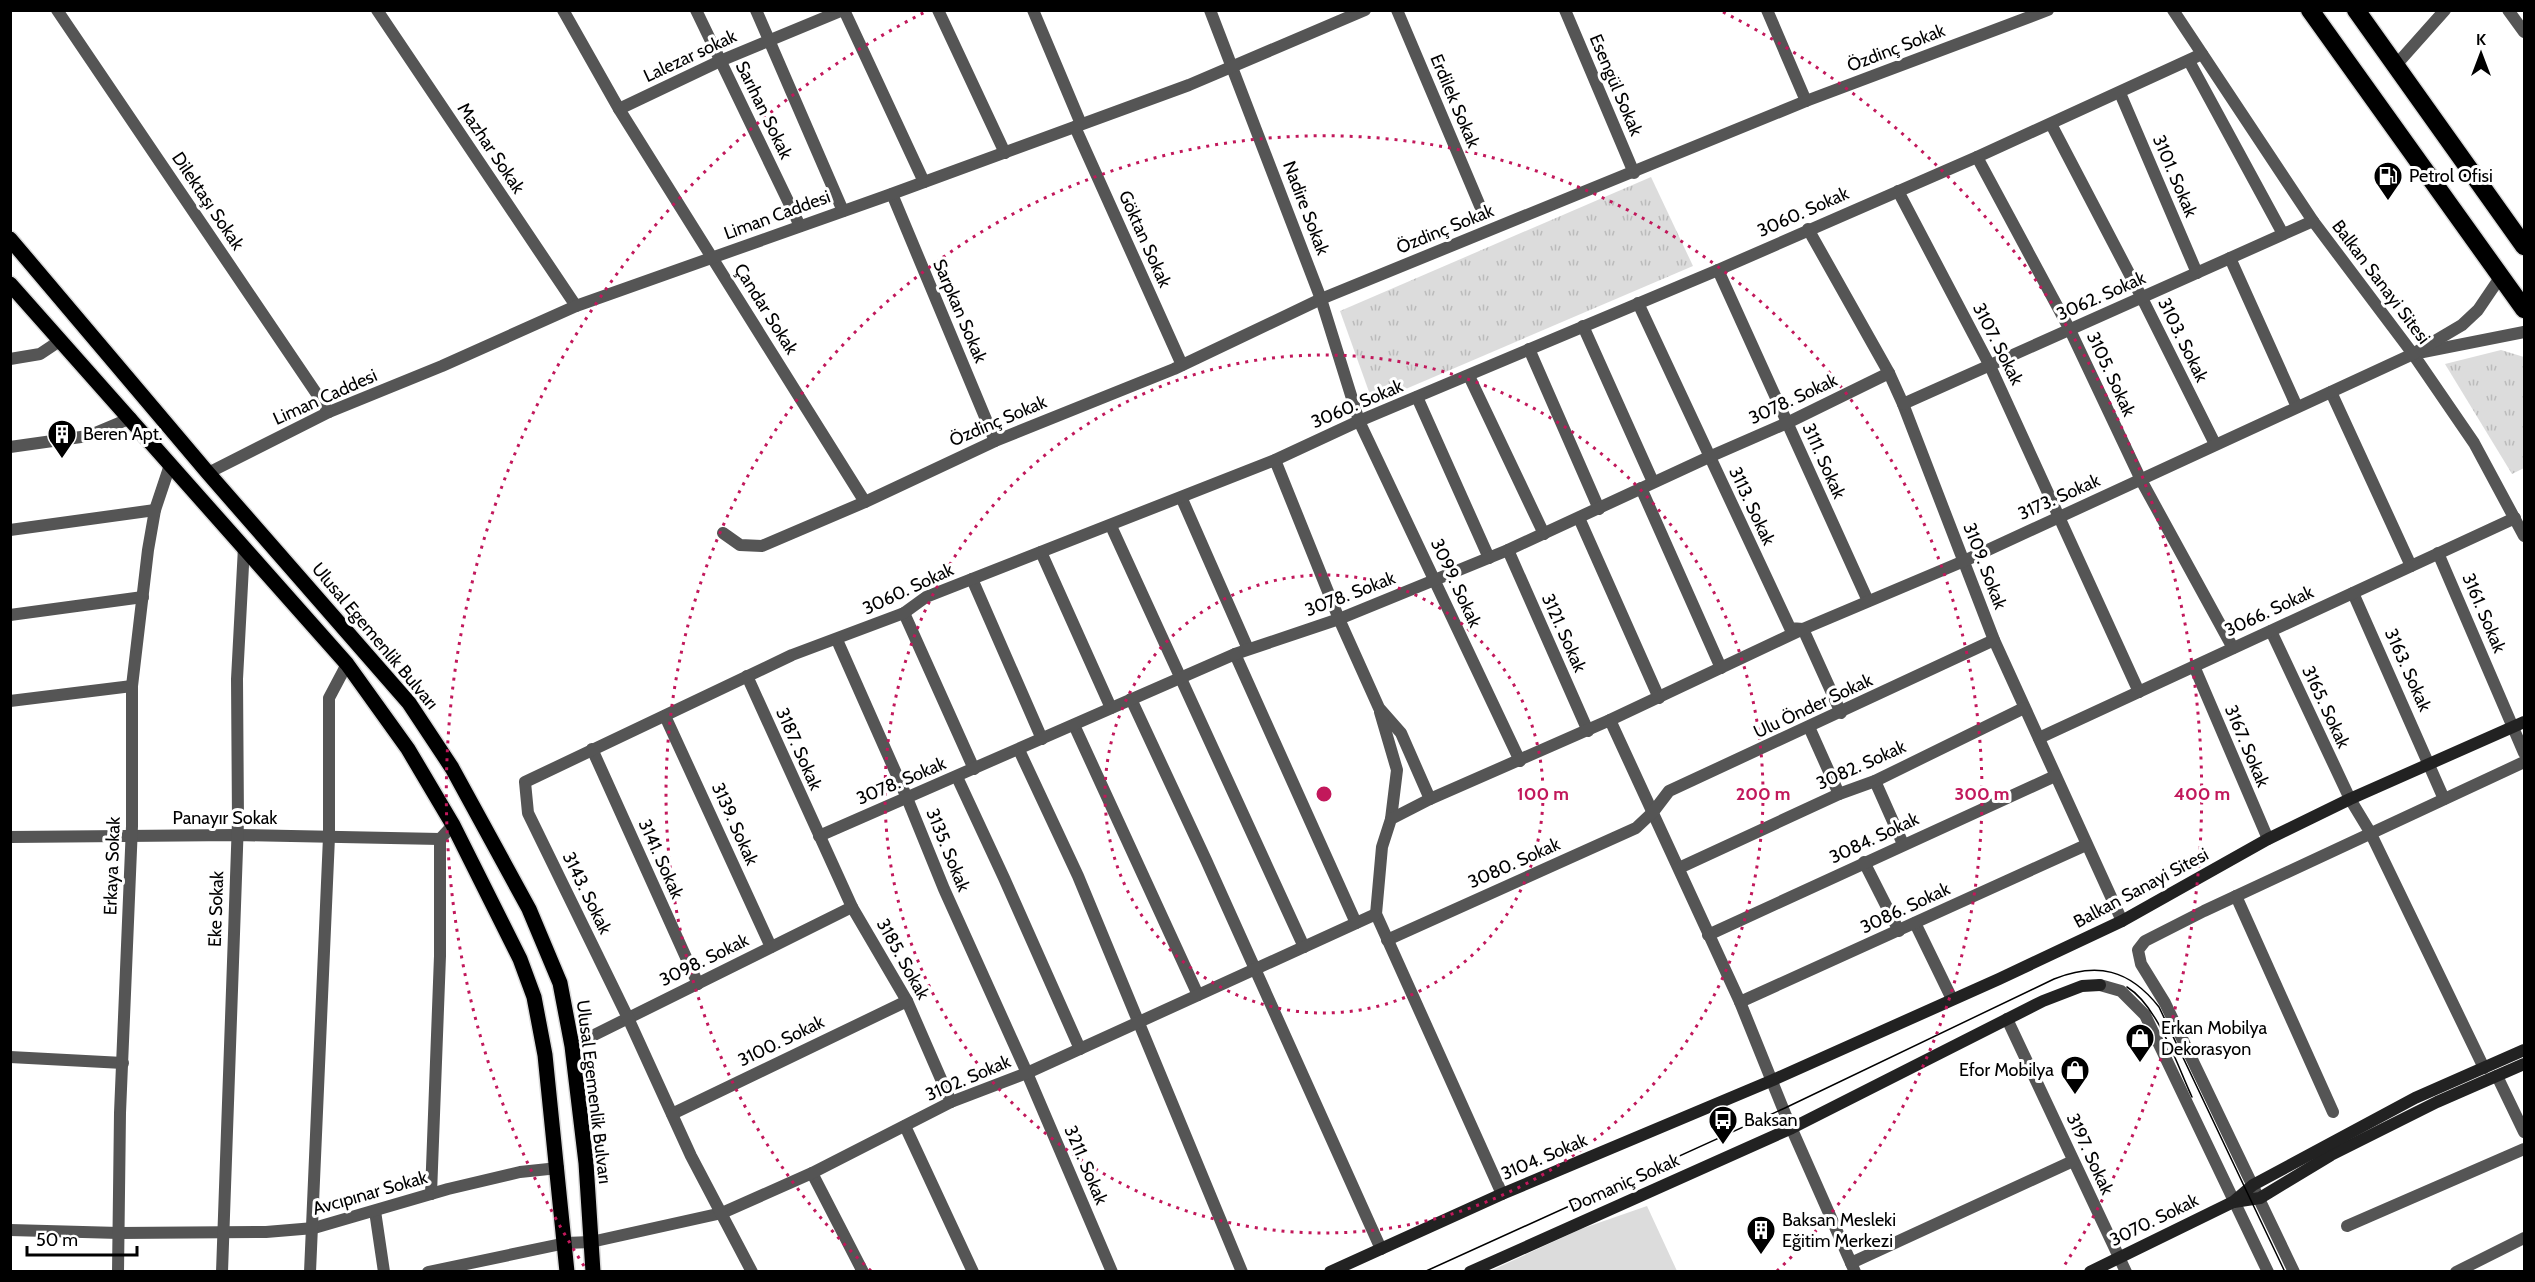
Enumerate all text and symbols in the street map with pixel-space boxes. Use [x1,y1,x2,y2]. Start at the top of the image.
street label: Özdinç Sokak [1844,19,1949,77]
north arrow [2451,24,2511,84]
street label: Lalezar sokak [640,25,741,87]
text: K [2476,30,2486,49]
street label: Esengül Sokak [1585,31,1648,140]
street label: Erdilek Sokak [1425,51,1485,152]
street label: Sarıhan Sokak [731,57,798,163]
street label: Mazhar Sokak [453,98,530,198]
street label: 3101. Sokak [2148,132,2202,221]
street label: Dilektaşı Sokak [167,148,249,255]
street label: Nadire Sokak [1278,158,1334,259]
fuel station icon: Petrol Ofisi [2372,160,2404,202]
place label: Petrol Ofisi [2409,165,2493,187]
street label: 3060. Sokak [1754,182,1853,242]
street label: Liman Caddesi [721,186,833,244]
street label: Göktan Sokak [1114,187,1177,292]
street label: Özdinç Sokak [1393,199,1498,259]
street label: Balkan Sanayi Sitesi [2327,216,2435,348]
street label: Sarpkan Sokak [928,256,992,367]
street label: Çandar Sokak [729,259,803,359]
street label: 3062. Sokak [2053,266,2150,325]
street label: 3103. Sokak [2153,294,2213,386]
street label: 3107. Sokak [1968,299,2028,390]
street label: 3105. Sokak [2082,328,2141,421]
street label: Liman Caddesi [270,364,380,430]
street label: 3078. Sokak [1745,369,1842,429]
street label: 3060. Sokak [1308,374,1407,433]
street label: Özdinç Sokak [946,390,1051,451]
building icon: Beren Apt. [46,418,78,460]
street label: 3111. Sokak [1798,420,1851,503]
place label: Beren Apt. [83,423,163,445]
street label: 3113. Sokak [1724,463,1780,550]
street label: 3173. Sokak [2015,469,2104,525]
street label: 3109. Sokak [1958,520,2012,613]
street label: 3099. Sokak [1426,535,1486,632]
street label: Ulusal Egemenlik Bulvarı [307,558,443,714]
street label: 3060. Sokak [859,558,958,620]
street label: 3078. Sokak [1302,566,1399,621]
street label: 3161. Sokak [2457,570,2511,657]
street label: 3066. Sokak [2221,580,2318,641]
street label: 3121. Sokak [1537,590,1591,677]
street label: 3163. Sokak [2380,625,2436,716]
street label: 3165. Sokak [2297,662,2355,753]
street label: Ulu Önder Sokak [1750,669,1877,743]
street label: 3167. Sokak [2220,702,2274,791]
street label: 3187. Sokak [771,704,827,794]
street label: 3082. Sokak [1813,735,1910,794]
street label: 3078. Sokak [853,752,950,810]
street label: 3139. Sokak [707,779,763,870]
text: 100 m [1517,783,1569,805]
text: 200 m [1736,783,1790,805]
text: 300 m [1955,783,2009,805]
text: 400 m [2174,783,2230,805]
centre of rings [1314,784,1334,804]
street label: 3135. Sokak [921,805,975,896]
street label: Panayır Sokak [173,807,278,829]
street label: 3084. Sokak [1826,807,1923,868]
street label: Erkaya Sokak [99,815,125,916]
street label: 3141. Sokak [634,816,689,903]
street label: 3080. Sokak [1465,833,1564,893]
street label: Balkan Sanayi Sitesi [2070,843,2212,933]
street label: 3143. Sokak [558,848,617,938]
street label: Eke Sokak [204,870,228,947]
street label: 3086. Sokak [1857,877,1954,938]
street label: 3185. Sokak [872,915,935,1004]
street label: 3098. Sokak [656,929,753,991]
street label: Ulusal Egemenlik Bulvarı [572,999,616,1185]
street label: 3100. Sokak [734,1010,829,1071]
place label: Erkan Mobilya Dekorasyon [2161,1017,2267,1060]
shop icon: Erkan Mobilya Dekorasyon [2124,1022,2156,1064]
street label: 3102. Sokak [922,1050,1015,1106]
shop icon: Efor Mobilya [2059,1054,2091,1096]
place label: Efor Mobilya [1959,1059,2054,1081]
bus stop icon: Baksan [1707,1104,1739,1146]
place label: Baksan [1744,1109,1798,1131]
street label: 3197. Sokak [2062,1110,2119,1199]
street label: 3211. Sokak [1060,1122,1113,1209]
street label: 3104. Sokak [1498,1129,1591,1185]
street label: Domaniç Sokak [1565,1148,1683,1217]
street label: Avcıpınar Sokak [310,1166,431,1220]
street label: 3070. Sokak [2106,1189,2203,1251]
place label: Baksan Mesleki Eğitim Merkezi [1782,1209,1896,1252]
building icon: Baksan Mesleki Eğitim Merkezi [1745,1214,1777,1256]
scale bar [27,1219,136,1257]
text: 50 m [36,1229,78,1251]

